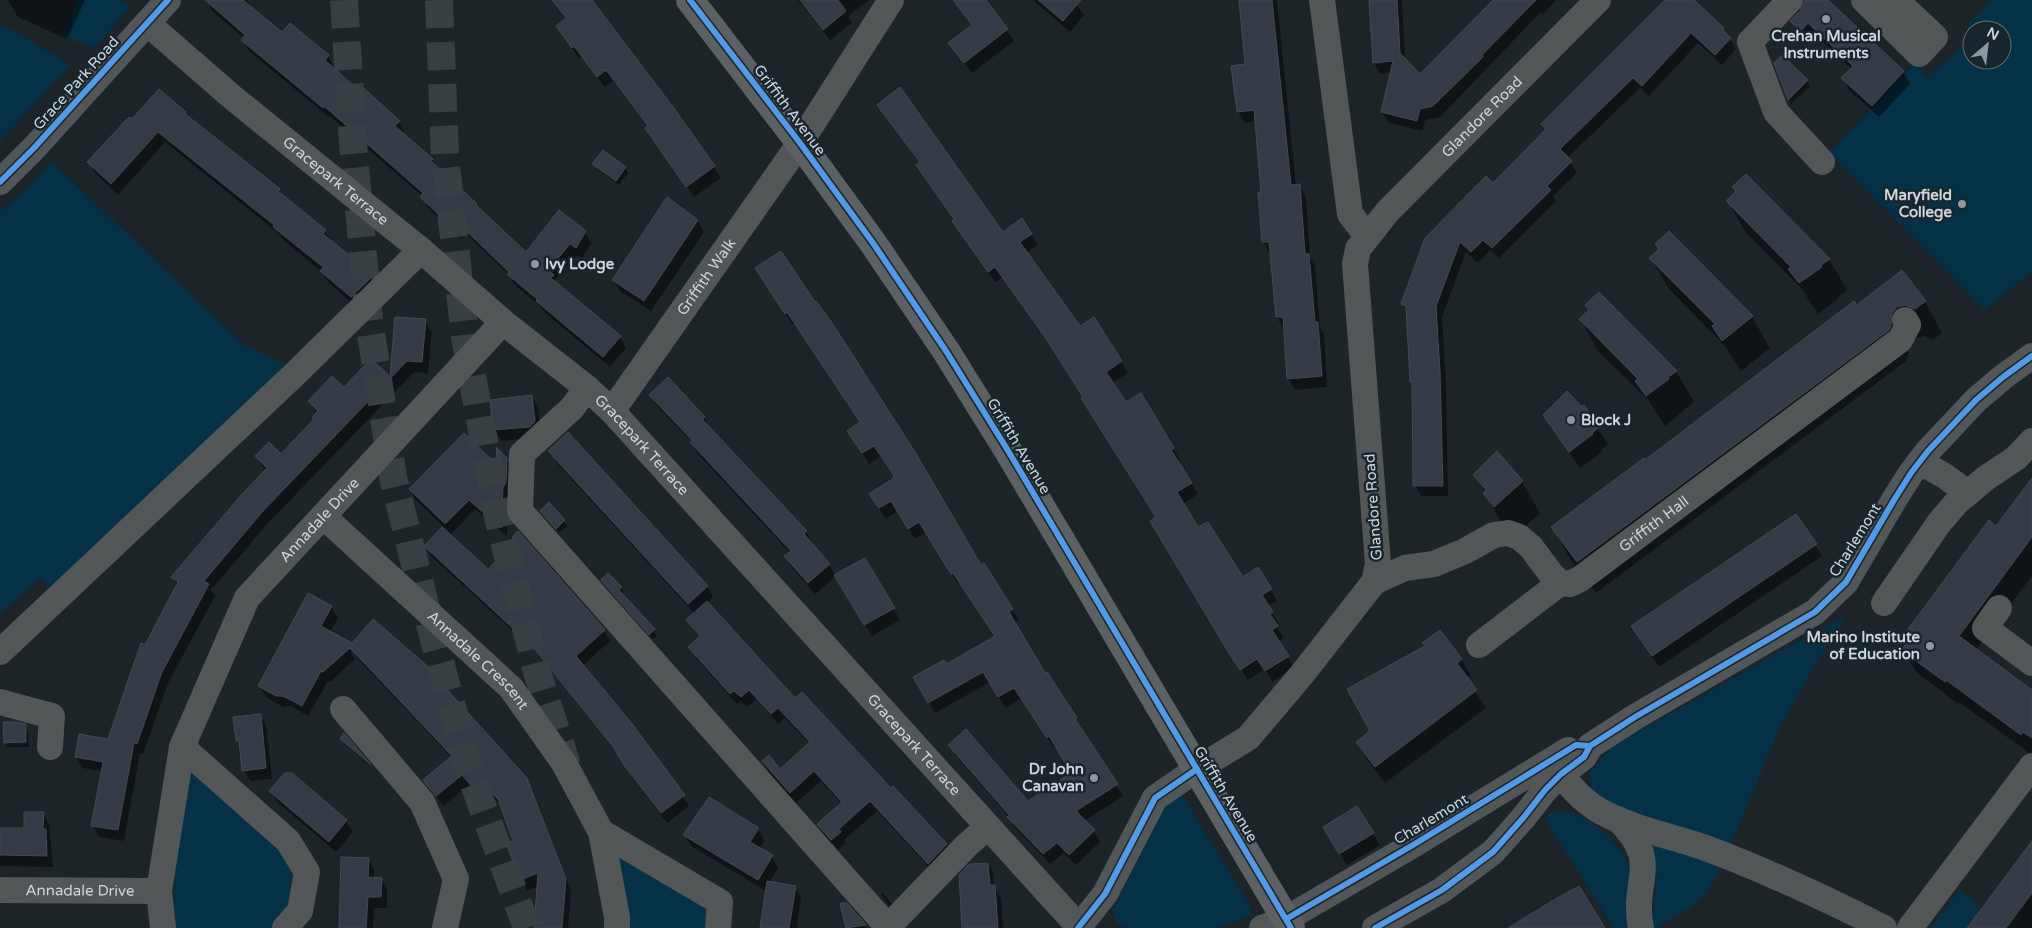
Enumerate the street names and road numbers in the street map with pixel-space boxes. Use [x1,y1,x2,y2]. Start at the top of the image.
street label: Grace Park Road [29,33,123,133]
street label: Griffith Avenue [750,61,830,159]
street label: Glandore Road [1438,72,1526,161]
street label: Gracepark Terrace [279,133,392,229]
street label: Griffith Walk [673,235,739,319]
street label: Gracepark Terrace [591,391,693,499]
street label: Griffith Avenue [983,395,1055,497]
street label: Glandore Road [1360,453,1386,561]
street label: Annadale Drive [276,474,363,566]
street label: Griffith Hall [1615,492,1692,556]
street label: Charlemont [1825,500,1885,580]
street label: Annadale Crescent [424,607,533,713]
street label: Gracepark Terrace [864,690,965,799]
street label: Griffith Avenue [1190,743,1262,845]
street label: Charlemont [1391,790,1472,848]
street label: Annadale Drive [25,881,134,900]

